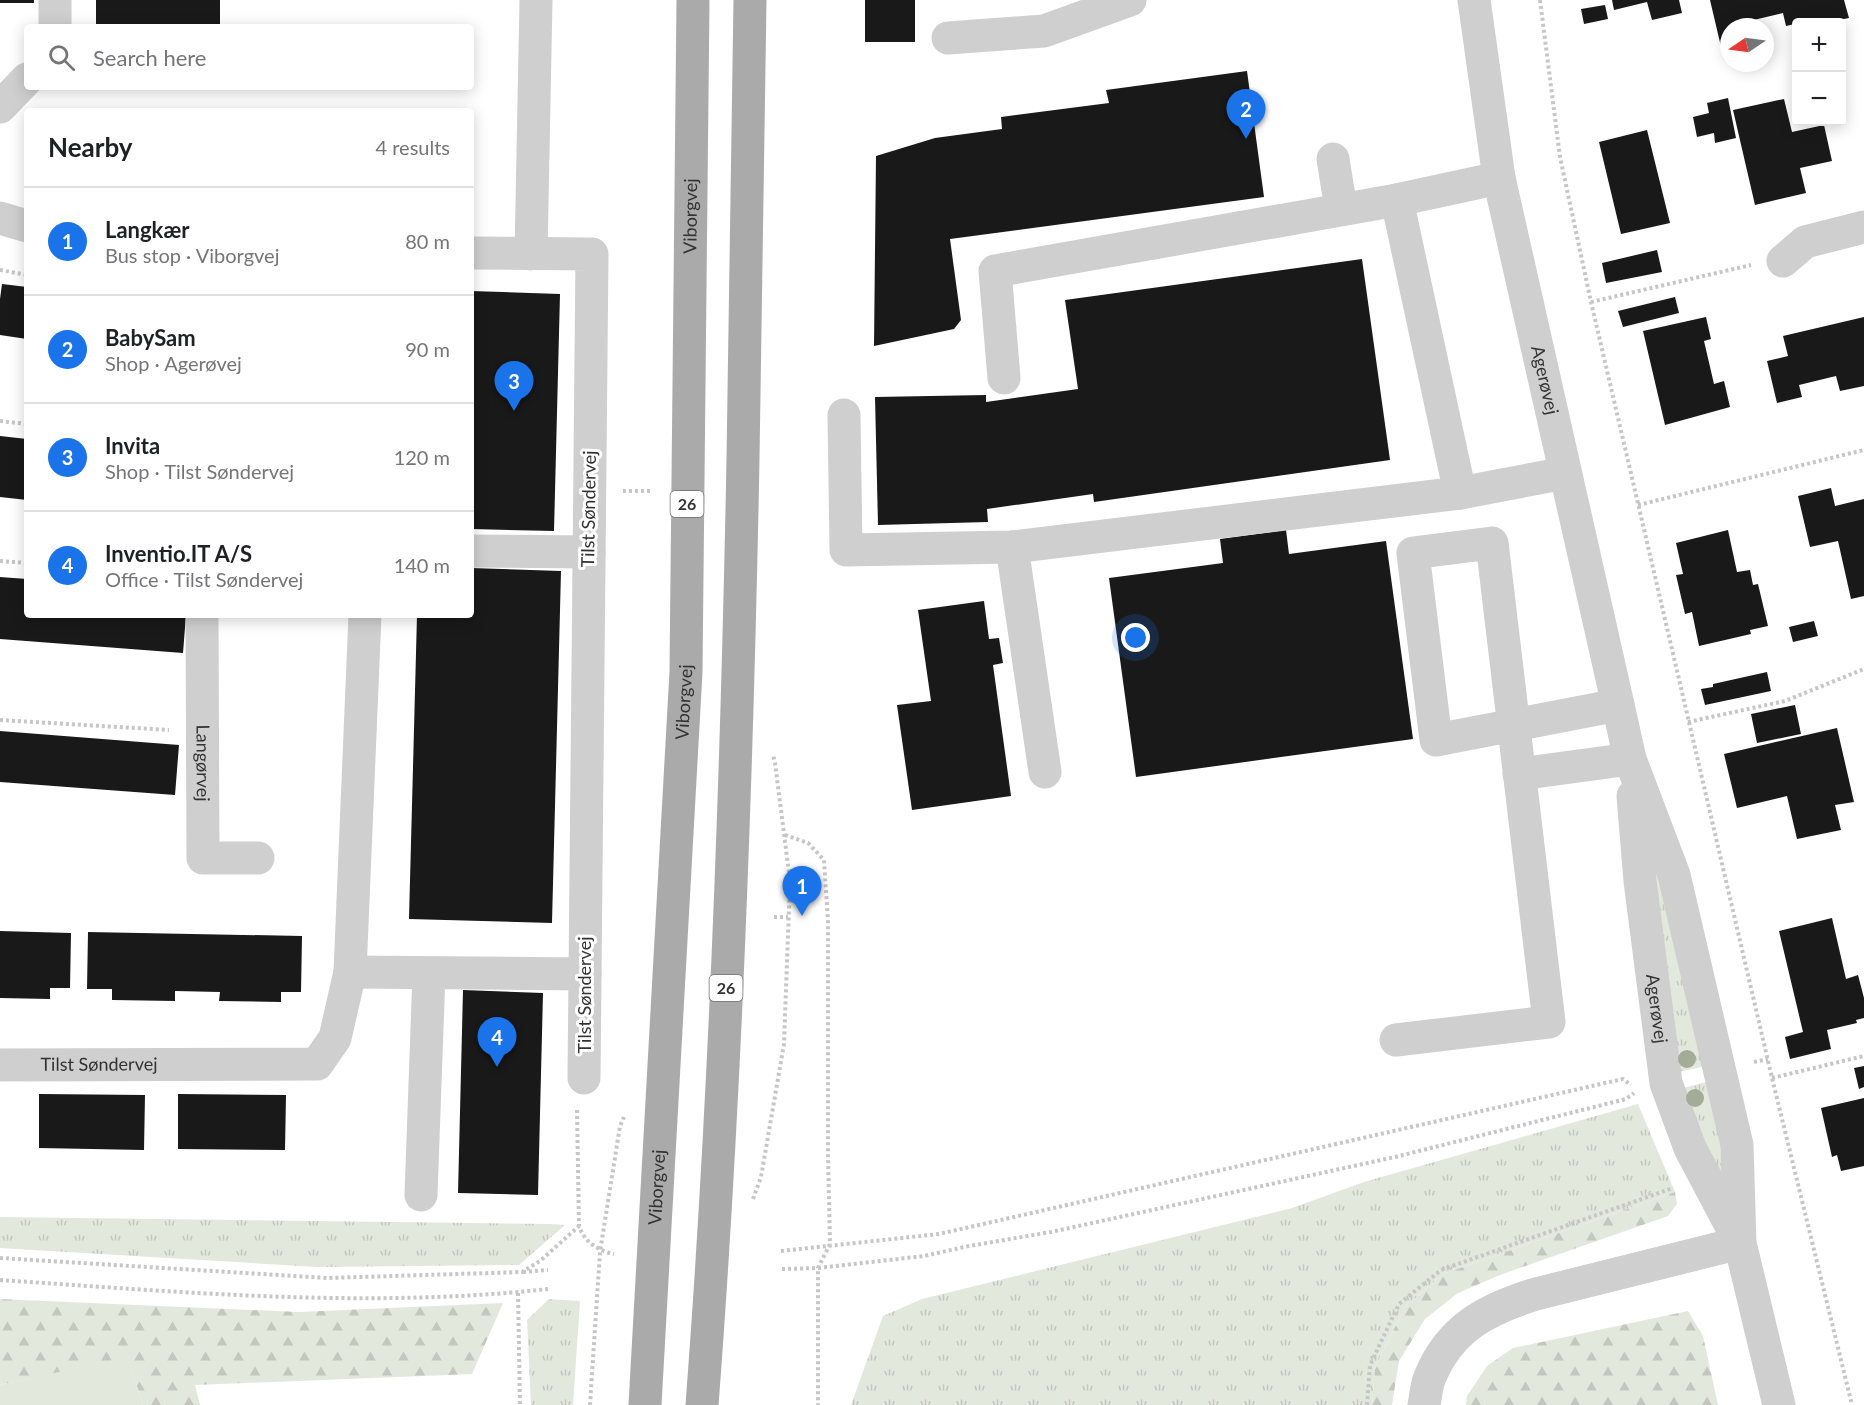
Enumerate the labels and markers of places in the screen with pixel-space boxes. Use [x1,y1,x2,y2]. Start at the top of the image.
pin: 2 [1226,90,1266,139]
pin: 3 [494,362,534,411]
pin: 1 [782,866,822,916]
pin: 4 [478,1018,516,1067]

